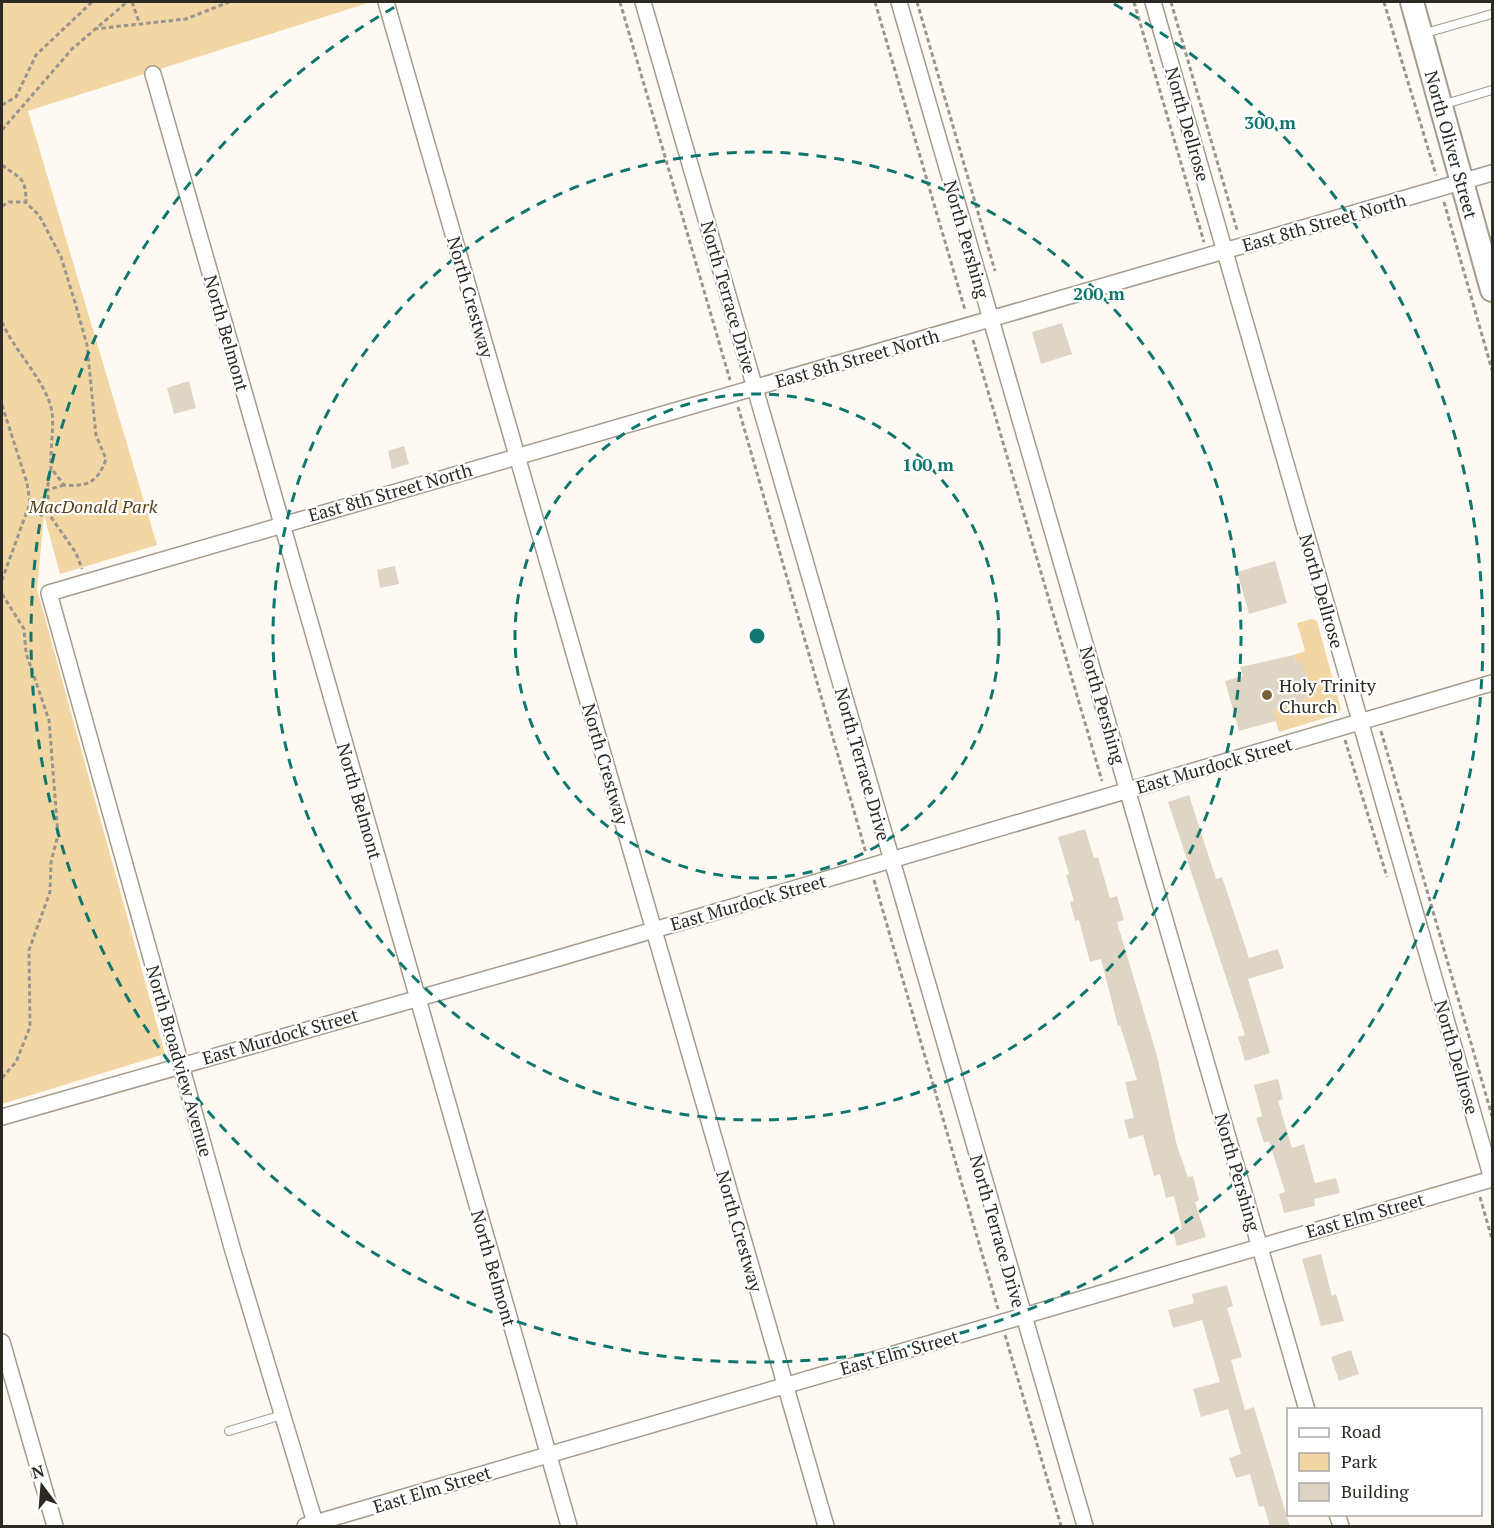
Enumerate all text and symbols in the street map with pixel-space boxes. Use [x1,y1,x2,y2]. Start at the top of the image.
street label: North Dellrose [1160,64,1216,184]
street label: North Oliver Street [1420,68,1484,222]
text: 300 m [1244,110,1296,134]
street label: North Pershing [939,177,995,301]
street label: East 8th Street North [1239,187,1409,257]
street label: North Terrace Drive [696,218,762,376]
street label: North Crestway [442,234,500,361]
street label: North Belmont [199,272,255,394]
text: 200 m [1073,281,1125,305]
street label: East 8th Street North [772,323,942,393]
text: 100 m [902,452,954,476]
street label: East 8th Street North [305,457,475,527]
park label: MacDonald Park [28,494,158,518]
street label: North Dellrose [1294,531,1350,651]
centre of rings [747,626,767,646]
street label: North Pershing [1075,643,1131,767]
place label: Holy Trinity Church [1279,673,1377,718]
street label: North Terrace Drive [830,685,896,843]
marker: Holy Trinity Church [1260,688,1274,702]
street label: North Crestway [577,701,635,828]
street label: East Murdock Street [1133,731,1295,799]
street label: North Belmont [332,740,388,862]
street label: East Murdock Street [667,868,829,936]
street label: North Broadview Avenue [141,962,219,1160]
street label: North Dellrose [1429,997,1485,1117]
street label: East Murdock Street [199,1002,361,1070]
street label: North Pershing [1210,1110,1266,1234]
street label: North Terrace Drive [965,1152,1031,1310]
street label: North Crestway [711,1168,769,1295]
street label: East Elm Street [1303,1187,1427,1243]
street label: North Belmont [466,1207,522,1329]
street label: East Elm Street [837,1324,961,1380]
legend [1287,1408,1482,1516]
text: Road [1341,1419,1381,1443]
text: Park [1341,1449,1378,1473]
north arrow [12,1456,72,1516]
text: N [29,1459,47,1484]
street label: East Elm Street [370,1460,494,1518]
text: Building [1341,1479,1409,1503]

